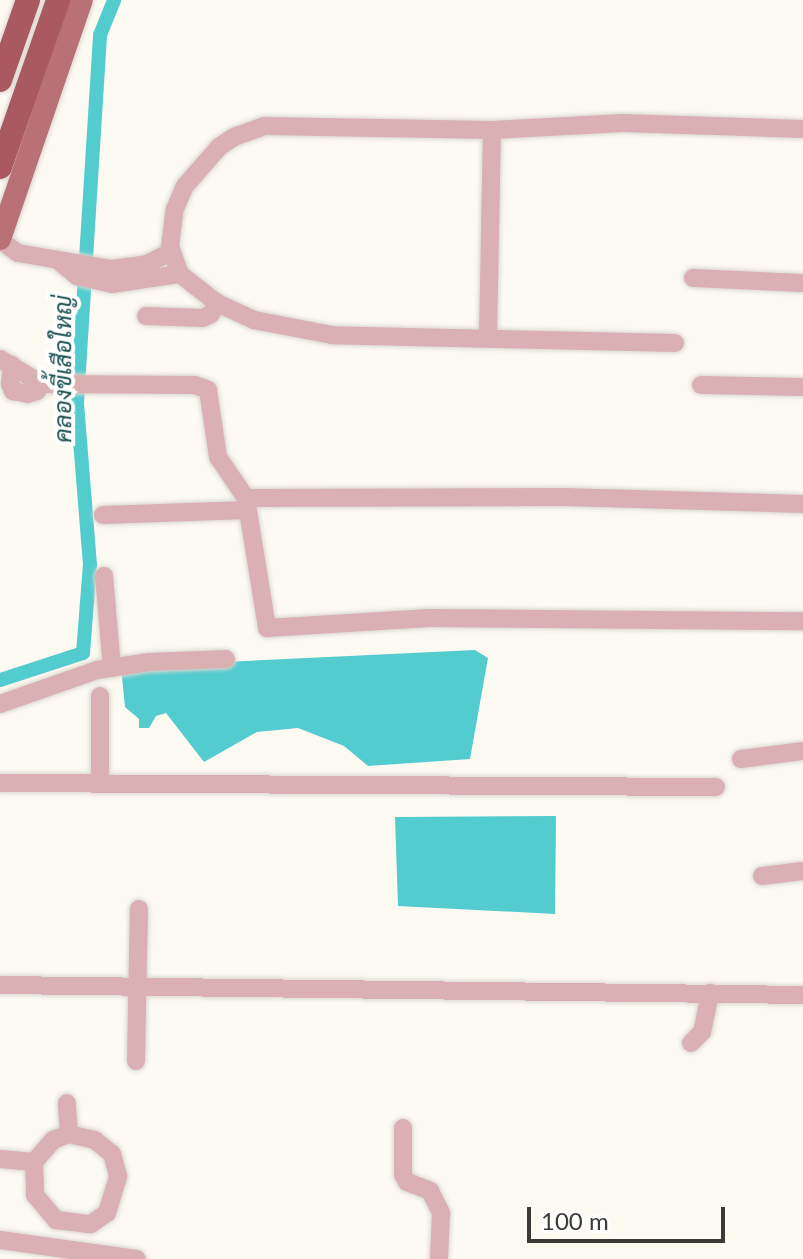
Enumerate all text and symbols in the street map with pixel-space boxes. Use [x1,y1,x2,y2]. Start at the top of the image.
water label: คลองขี้เสือใหญ่ [48,295,76,443]
scale bar [531,1191,729,1241]
text: 100 m [541,1206,609,1235]

